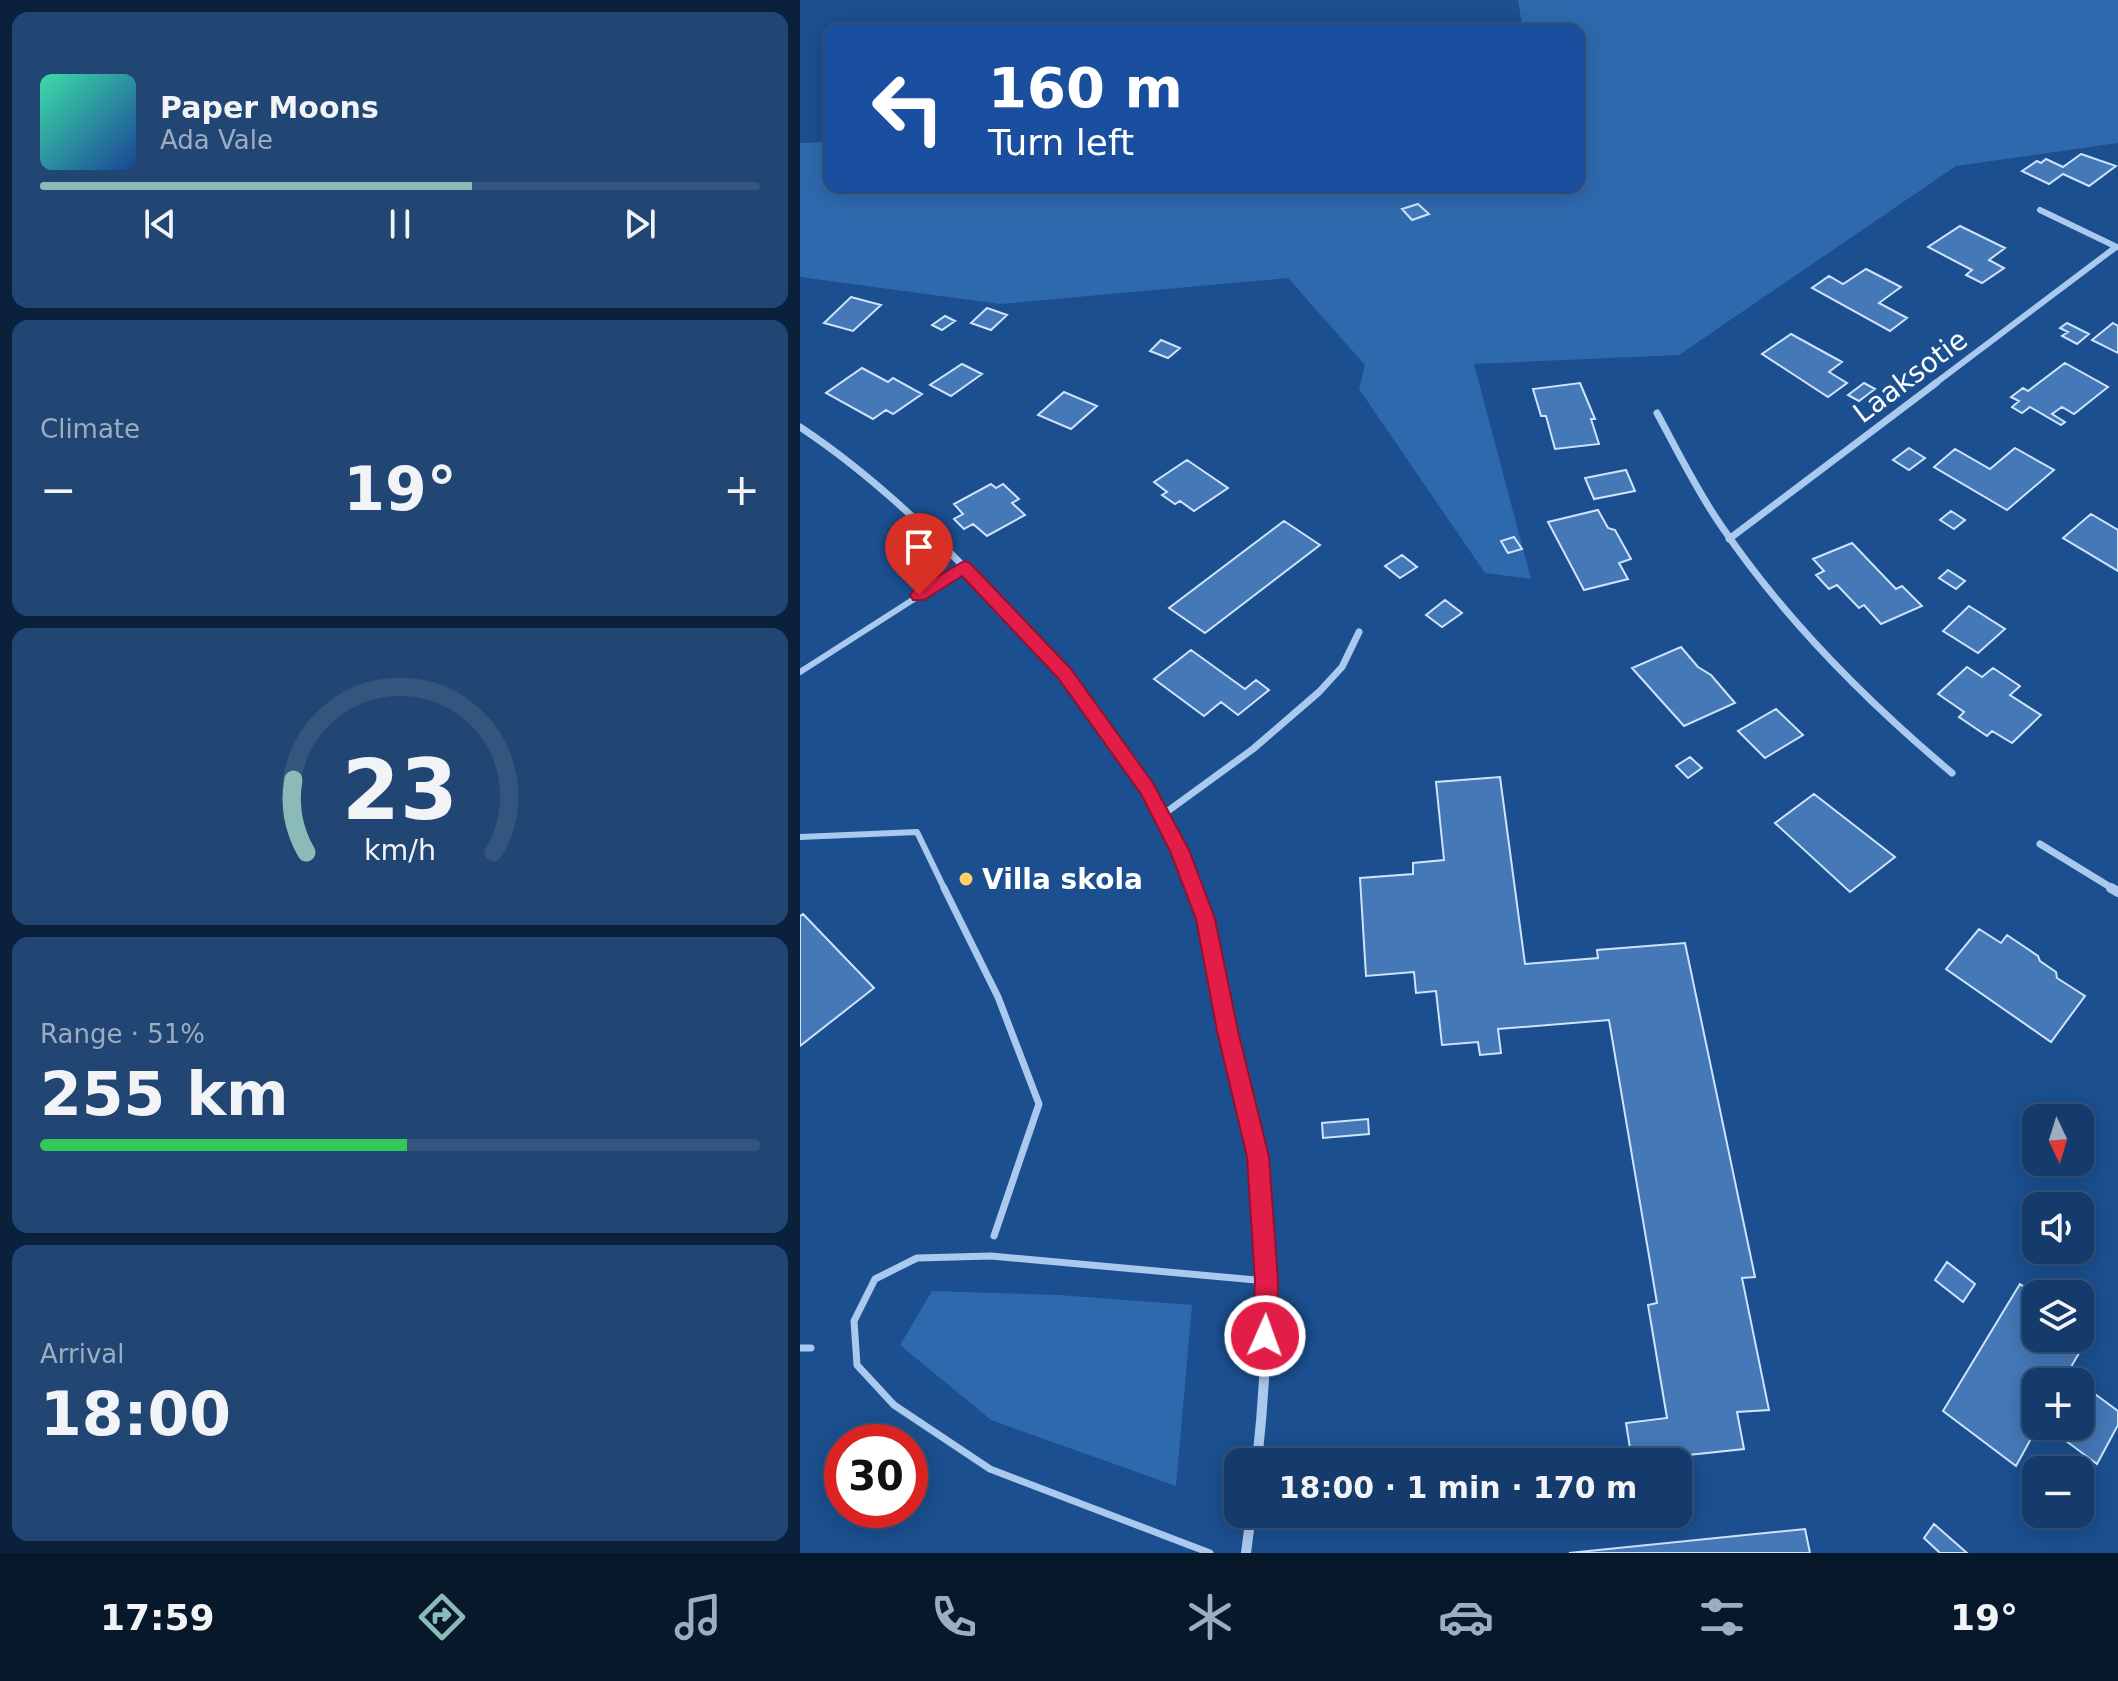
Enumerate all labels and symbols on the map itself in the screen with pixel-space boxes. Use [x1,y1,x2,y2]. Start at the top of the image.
street label: Laaksotie [1847,323,1974,430]
pin [885,513,953,595]
place label: Villa skola [982,863,1143,896]
marker: Villa skola [957,870,975,888]
north arrow [2022,1104,2094,1176]
position arrow [1223,1294,1307,1378]
speed limit sign: 30 [824,1424,928,1528]

